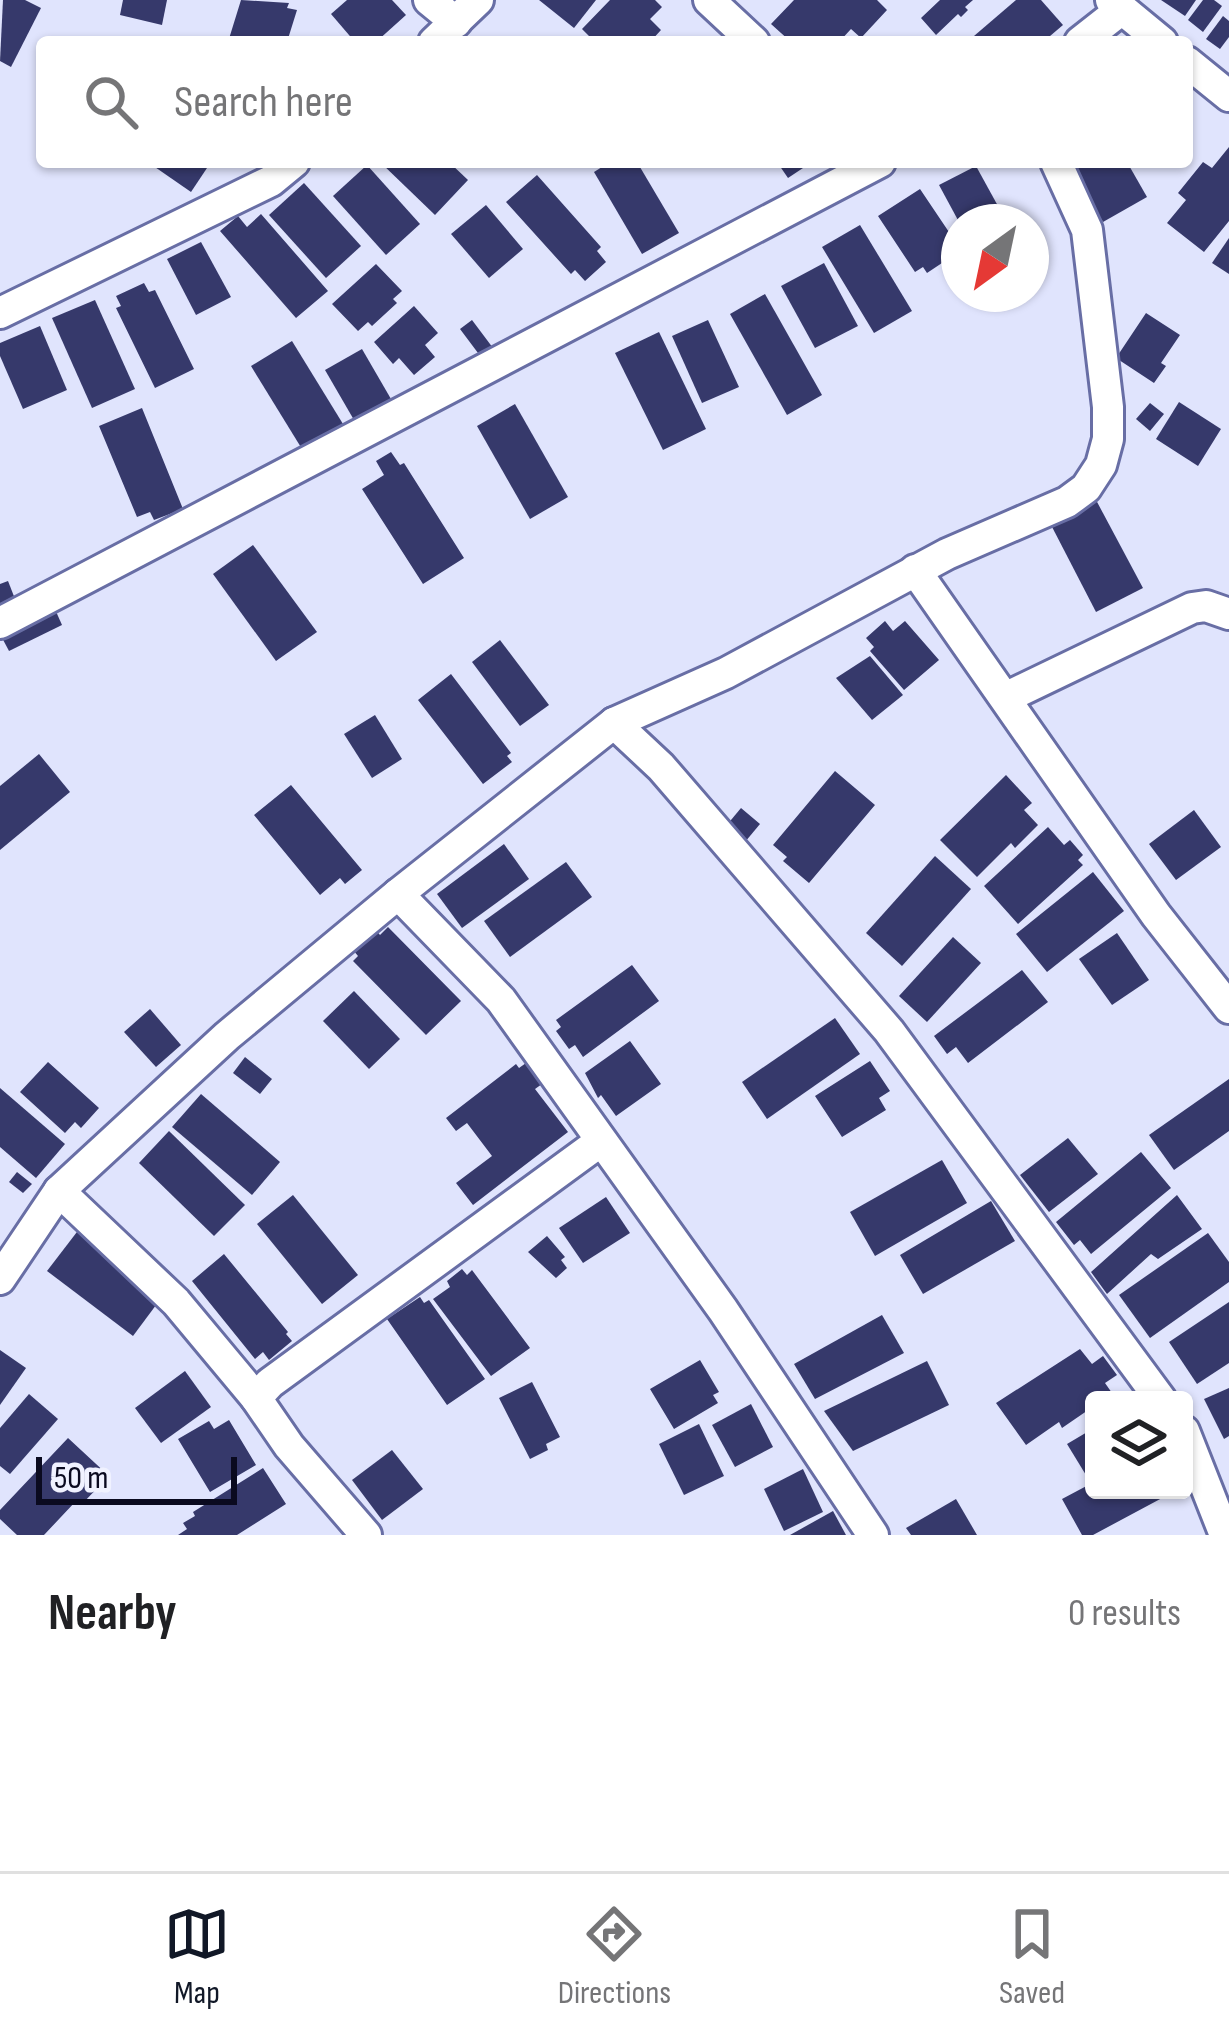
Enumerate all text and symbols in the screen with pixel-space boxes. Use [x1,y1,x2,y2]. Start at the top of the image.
search box [36,36,1193,168]
icon: search [78,69,144,135]
text: Search here [174,75,353,130]
north arrow [941,204,1049,312]
map controls [1085,1391,1193,1499]
button: layers [1085,1391,1193,1499]
scale bar [36,1451,237,1504]
text: 50 m [54,1458,108,1498]
text: Nearby [48,1583,177,1644]
text: 0 results [1068,1590,1181,1637]
tab: Map [164,1901,230,2013]
tab: Directions [558,1901,671,2013]
tab: Saved [999,1901,1065,2013]

